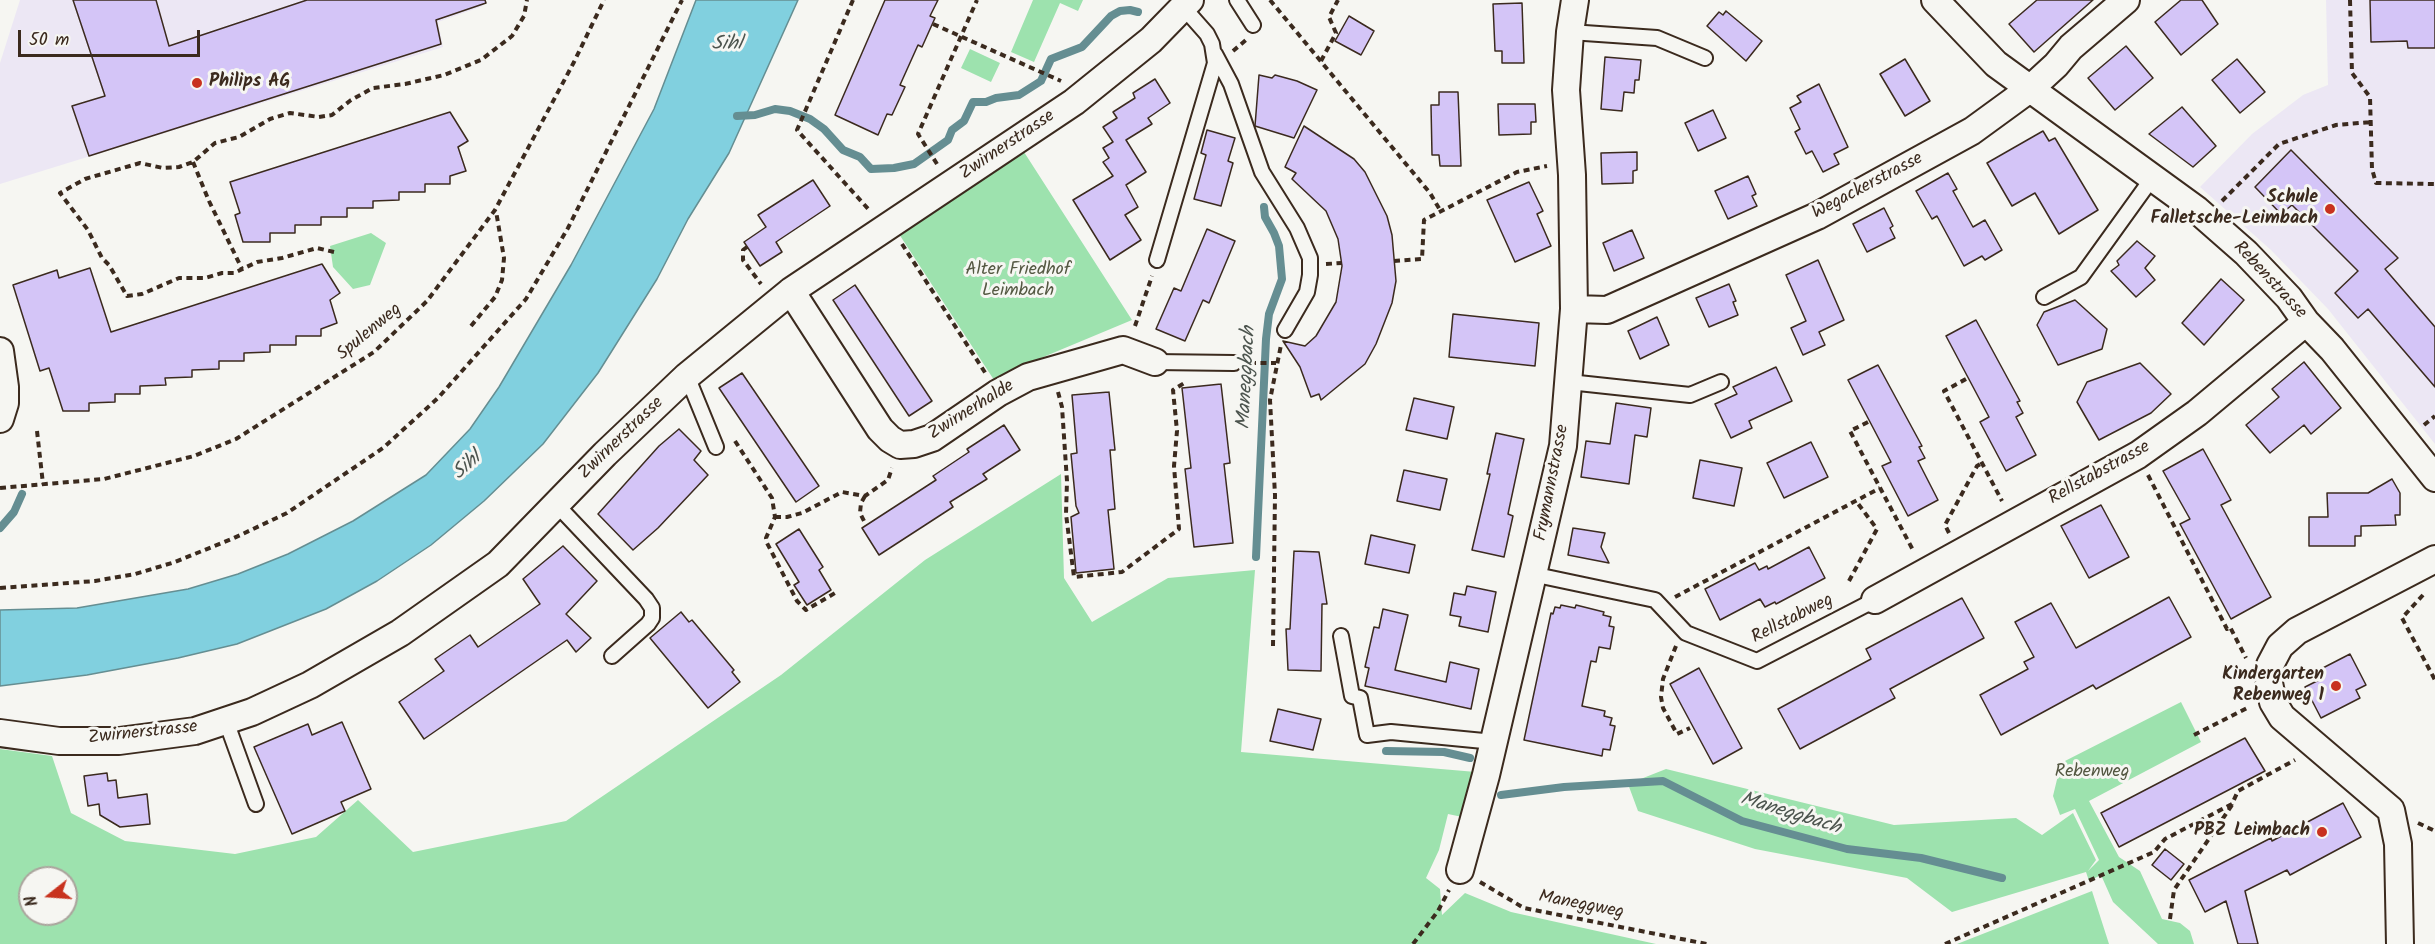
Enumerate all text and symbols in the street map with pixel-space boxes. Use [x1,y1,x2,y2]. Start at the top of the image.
scale bar [21,18,202,56]
text: 50 m [29,26,69,55]
water label: Sihl [712,34,742,58]
place label: Philips AG [209,72,290,94]
marker: Philips AG [190,76,204,90]
street label: Zwirnerstrasse [957,106,1059,186]
street label: Wegackerstrasse [1809,149,1927,225]
place label: Schule Falletsche-Leimbach [2151,188,2318,230]
marker: Schule Falletsche-Leimbach [2323,202,2337,216]
street label: Rebenstrasse [2228,238,2310,324]
park label: Alter Friedhof Leimbach [966,260,1070,302]
street label: Spulenweg [333,300,407,366]
water label: Maneggbach [1233,326,1263,430]
street label: Zwirnerhalde [925,376,1019,446]
street label: Zwirnerstrasse [575,393,669,485]
street label: Frymannstrasse [1531,423,1575,543]
street label: Rellstabstrasse [2046,437,2154,511]
water label: Sihl [448,448,488,486]
street label: Rellstabweg [1749,590,1837,650]
place label: Kindergarten Rebenweg 1 [2222,665,2324,708]
marker: Kindergarten Rebenweg 1 [2329,679,2343,693]
street label: Zwirnerstrasse [87,718,199,750]
park label: Rebenweg [2055,762,2129,784]
water label: Maneggbach [1737,788,1843,842]
place label: PBZ Leimbach [2194,821,2310,843]
marker: PBZ Leimbach [2315,825,2329,839]
north arrow [18,866,78,926]
street label: Maneggweg [1537,887,1625,925]
text: N [19,892,46,909]

